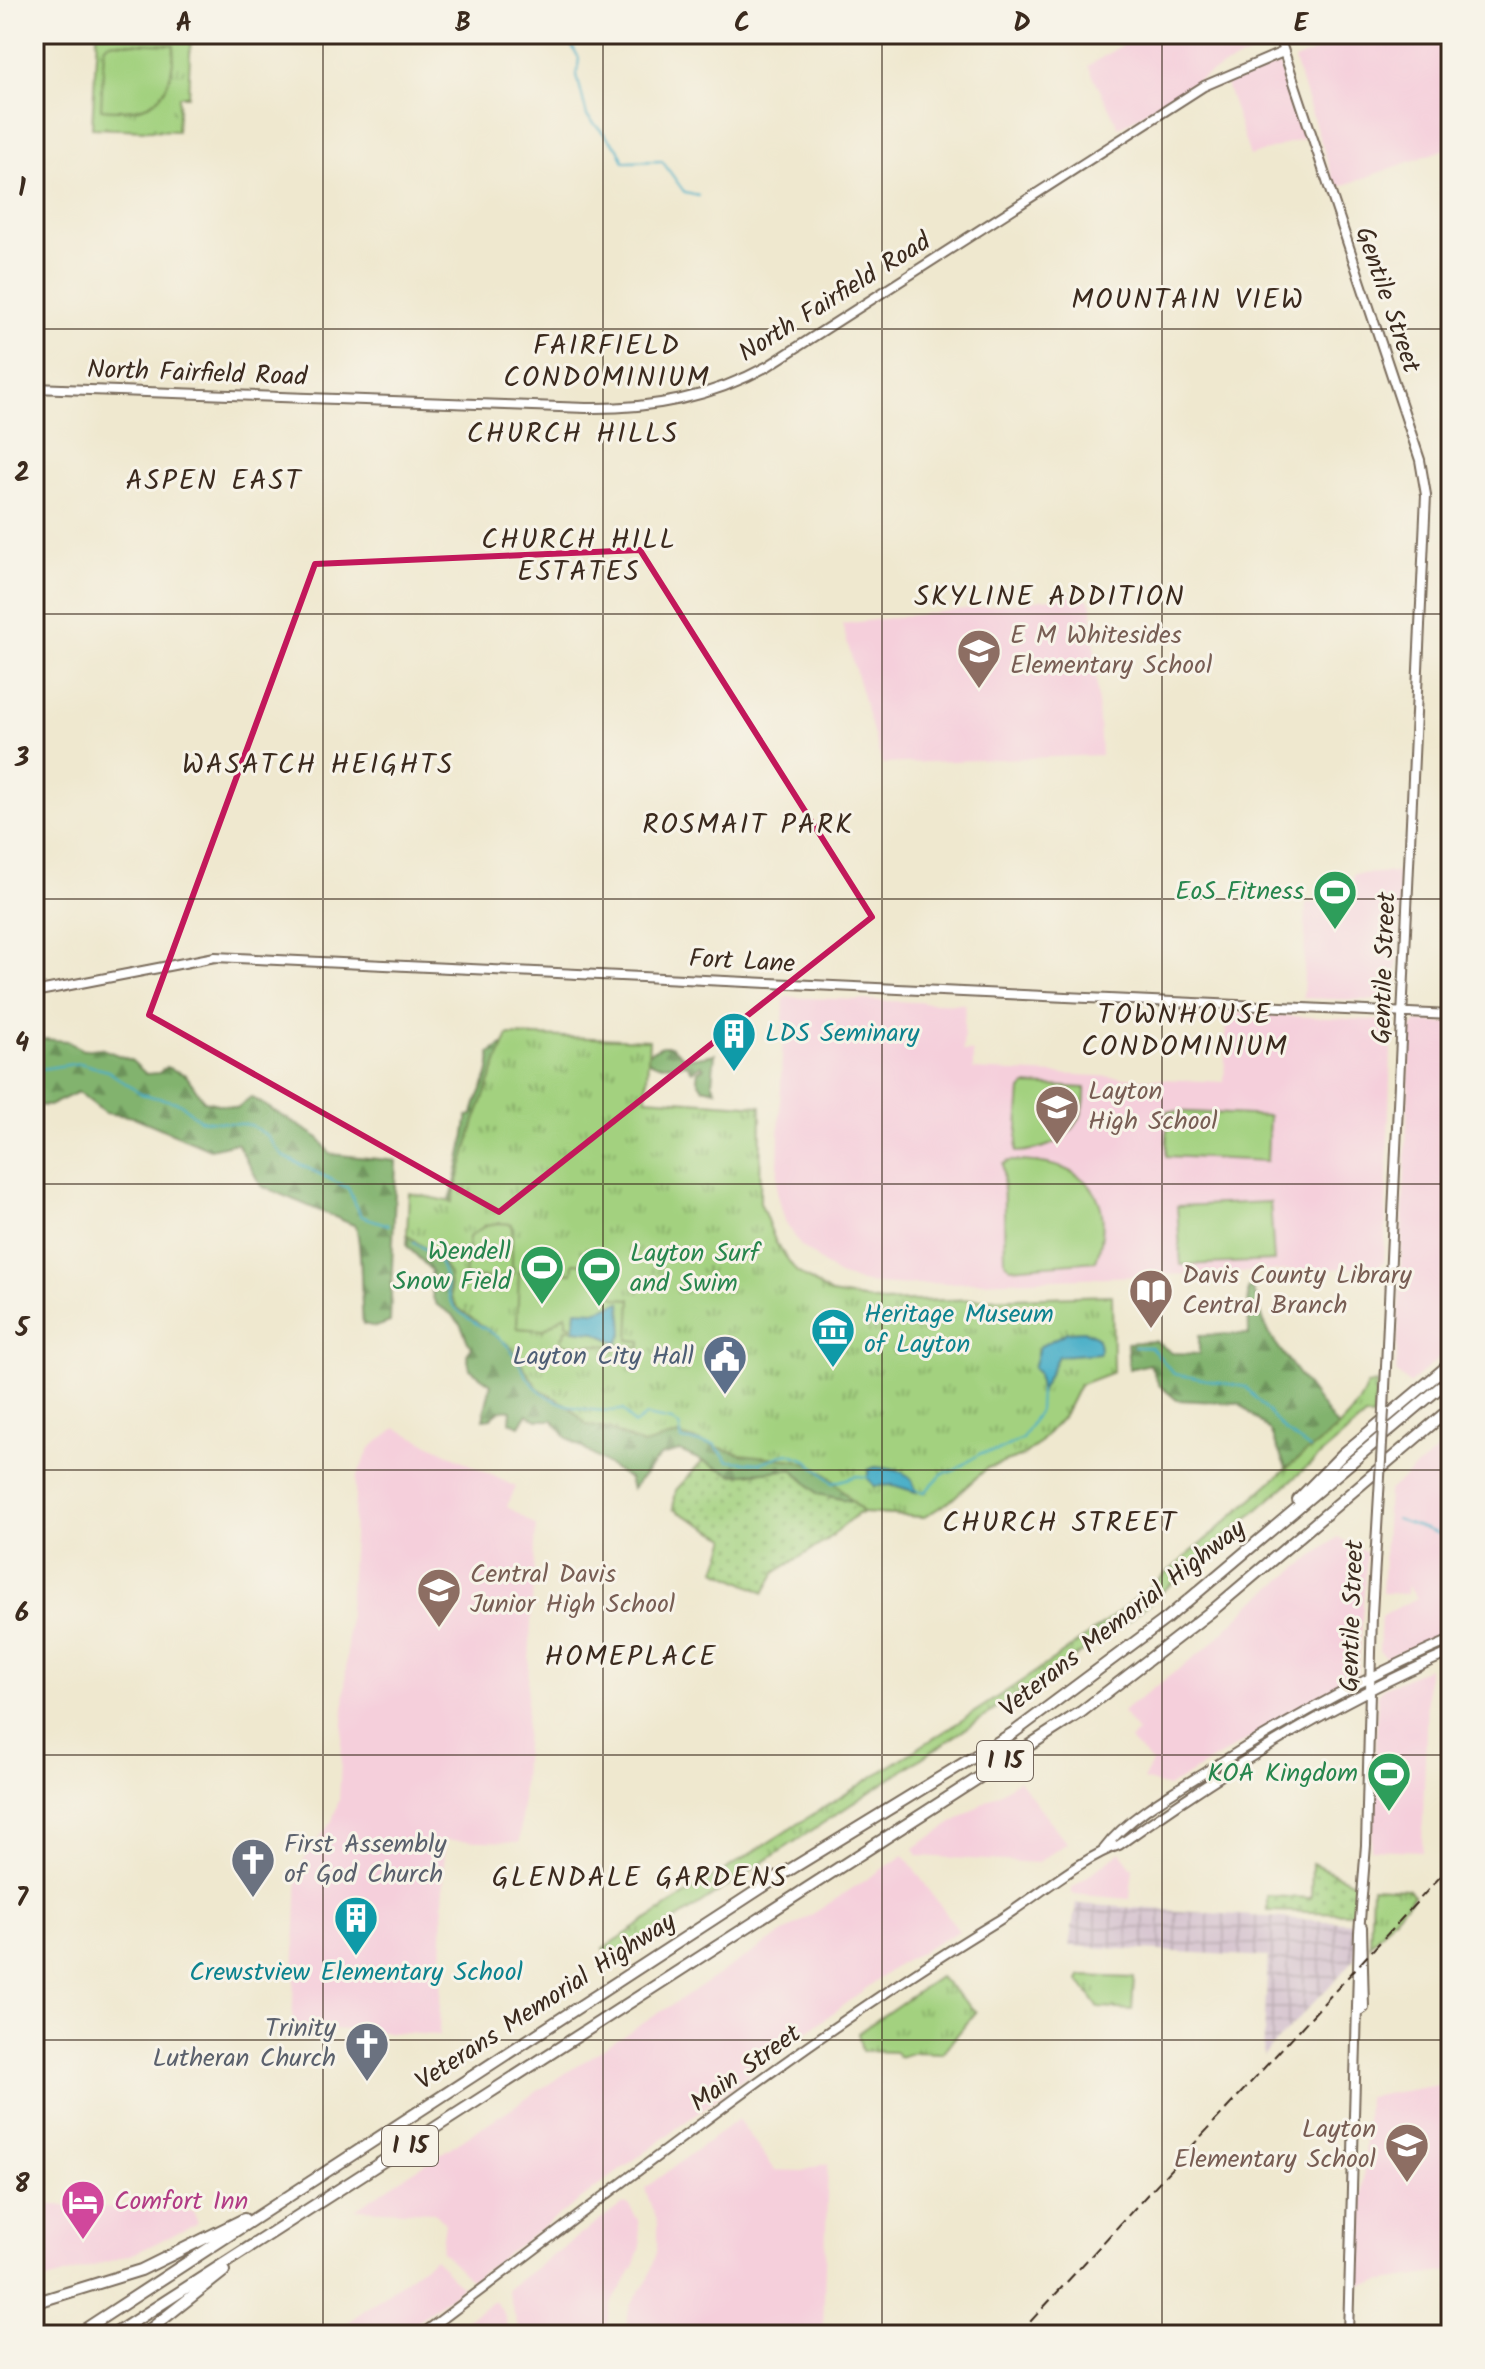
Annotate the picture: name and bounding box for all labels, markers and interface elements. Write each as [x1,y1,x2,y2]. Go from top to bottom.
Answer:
text: A [176,3,192,45]
text: B [455,3,471,45]
text: C [734,3,750,45]
text: D [1013,3,1031,45]
text: E [1294,3,1310,45]
text: 1 [18,168,26,210]
street label: North Fairfield Road [730,221,940,374]
street label: Gentile Street [1342,221,1432,380]
district label: MOUNTAIN VIEW [1071,278,1305,323]
district label: FAIRFIELD CONDOMINIUM [503,324,711,401]
street label: North Fairfield Road [86,349,309,399]
district label: CHURCH HILLS [467,412,679,457]
text: 2 [14,453,30,495]
district label: ASPEN EAST [126,459,302,504]
district label: CHURCH HILL ESTATES [481,518,677,595]
district label: SKYLINE ADDITION [914,575,1186,620]
place label: E M Whitesides Elementary School [1010,615,1212,687]
school or university icon: E M Whitesides Elementary School [955,627,1003,690]
text: 3 [14,738,29,780]
district label: WASATCH HEIGHTS [182,743,454,788]
district label: ROSMAIT PARK [642,803,854,848]
sports icon: EoS Fitness [1311,868,1359,931]
place label: EoS Fitness [1175,871,1304,913]
street label: Gentile Street [1361,890,1409,1045]
street label: Fort Lane [688,938,797,986]
district label: TOWNHOUSE CONDOMINIUM [1081,993,1289,1070]
building icon: LDS Seminary [710,1010,758,1073]
place label: LDS Seminary [765,1013,920,1055]
text: 4 [15,1023,29,1065]
place label: Layton High School [1088,1071,1218,1143]
school or university icon: Layton High School [1033,1083,1081,1146]
place label: Wendell Snow Field [393,1231,512,1303]
place label: Layton Surf and Swim [630,1233,762,1305]
sports icon: Wendell Snow Field [518,1243,566,1306]
sports icon: Layton Surf and Swim [575,1245,623,1308]
place label: Davis County Library Central Branch [1182,1255,1412,1327]
library icon: Davis County Library Central Branch [1127,1267,1175,1330]
place label: Heritage Museum of Layton [864,1294,1054,1366]
museum icon: Heritage Museum of Layton [809,1306,857,1369]
text: 5 [14,1308,30,1350]
public building icon: Layton City Hall [701,1333,749,1396]
place label: Layton City Hall [512,1336,694,1378]
district label: CHURCH STREET [942,1501,1178,1546]
street label: Veterans Memorial Highway [990,1508,1256,1729]
street label: Gentile Street [1329,1538,1377,1693]
place label: Central Davis Junior High School [470,1554,675,1626]
school or university icon: Central Davis Junior High School [415,1566,463,1629]
text: 6 [15,1593,29,1635]
district label: HOMEPLACE [544,1635,718,1680]
road number: I 15 [977,1741,1033,1781]
sports icon: KOA Kingdom [1365,1750,1413,1813]
place label: KOA Kingdom [1207,1753,1358,1795]
place label: First Assembly of God Church [284,1824,447,1896]
church icon: First Assembly of God Church [229,1836,277,1899]
district label: GLENDALE GARDENS [492,1856,788,1901]
text: 7 [16,1878,29,1920]
building icon: Crewstview Elementary School [332,1894,380,1957]
street label: Veterans Memorial Highway [407,1901,685,2102]
place label: Crewstview Elementary School [189,1952,523,1994]
place label: Trinity Lutheran Church [152,2008,337,2080]
street label: Main Street [681,2014,811,2124]
church icon: Trinity Lutheran Church [343,2020,391,2083]
place label: Layton Elementary School [1174,2109,1376,2181]
school or university icon: Layton Elementary School [1383,2121,1431,2184]
road number: I 15 [382,2126,438,2166]
text: 8 [14,2164,30,2206]
hotel icon: Comfort Inn [59,2178,107,2241]
place label: Comfort Inn [114,2181,248,2223]

